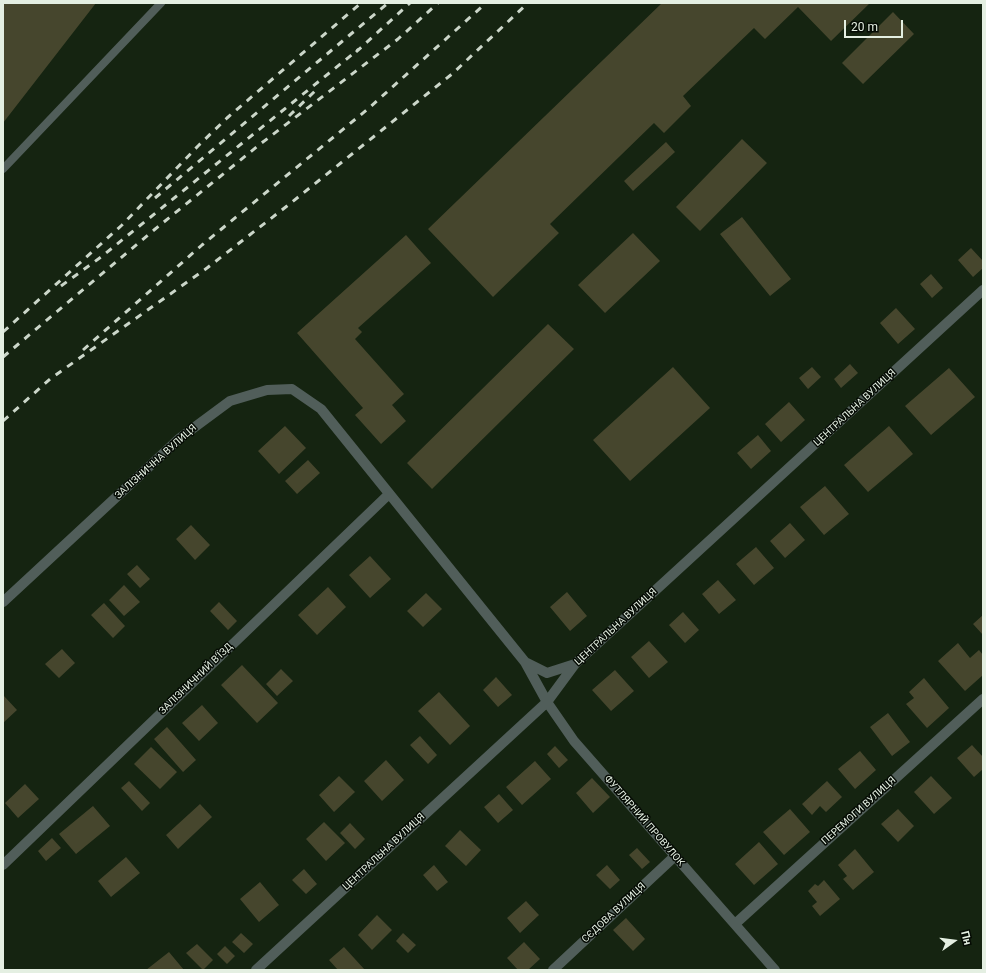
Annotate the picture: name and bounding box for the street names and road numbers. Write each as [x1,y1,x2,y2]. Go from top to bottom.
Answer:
street label: ЦЕНТРАЛЬНА ВУЛИЦЯ [811,367,899,449]
street label: ЗАЛІЗНИЧНА ВУЛИЦЯ [113,422,199,502]
street label: ЦЕНТРАЛЬНА ВУЛИЦЯ [572,586,660,668]
street label: ЗАЛІЗНИЧНИЙ В’ЇЗД [157,641,235,717]
street label: ФУТЛЯРНИЙ ПРОВУЛОК [601,773,687,869]
street label: ПЕРЕМОГИ ВУЛИЦЯ [819,775,899,847]
street label: ЦЕНТРАЛЬНА ВУЛИЦЯ [340,811,428,893]
street label: СЄДОВА ВУЛИЦЯ [580,880,648,946]

